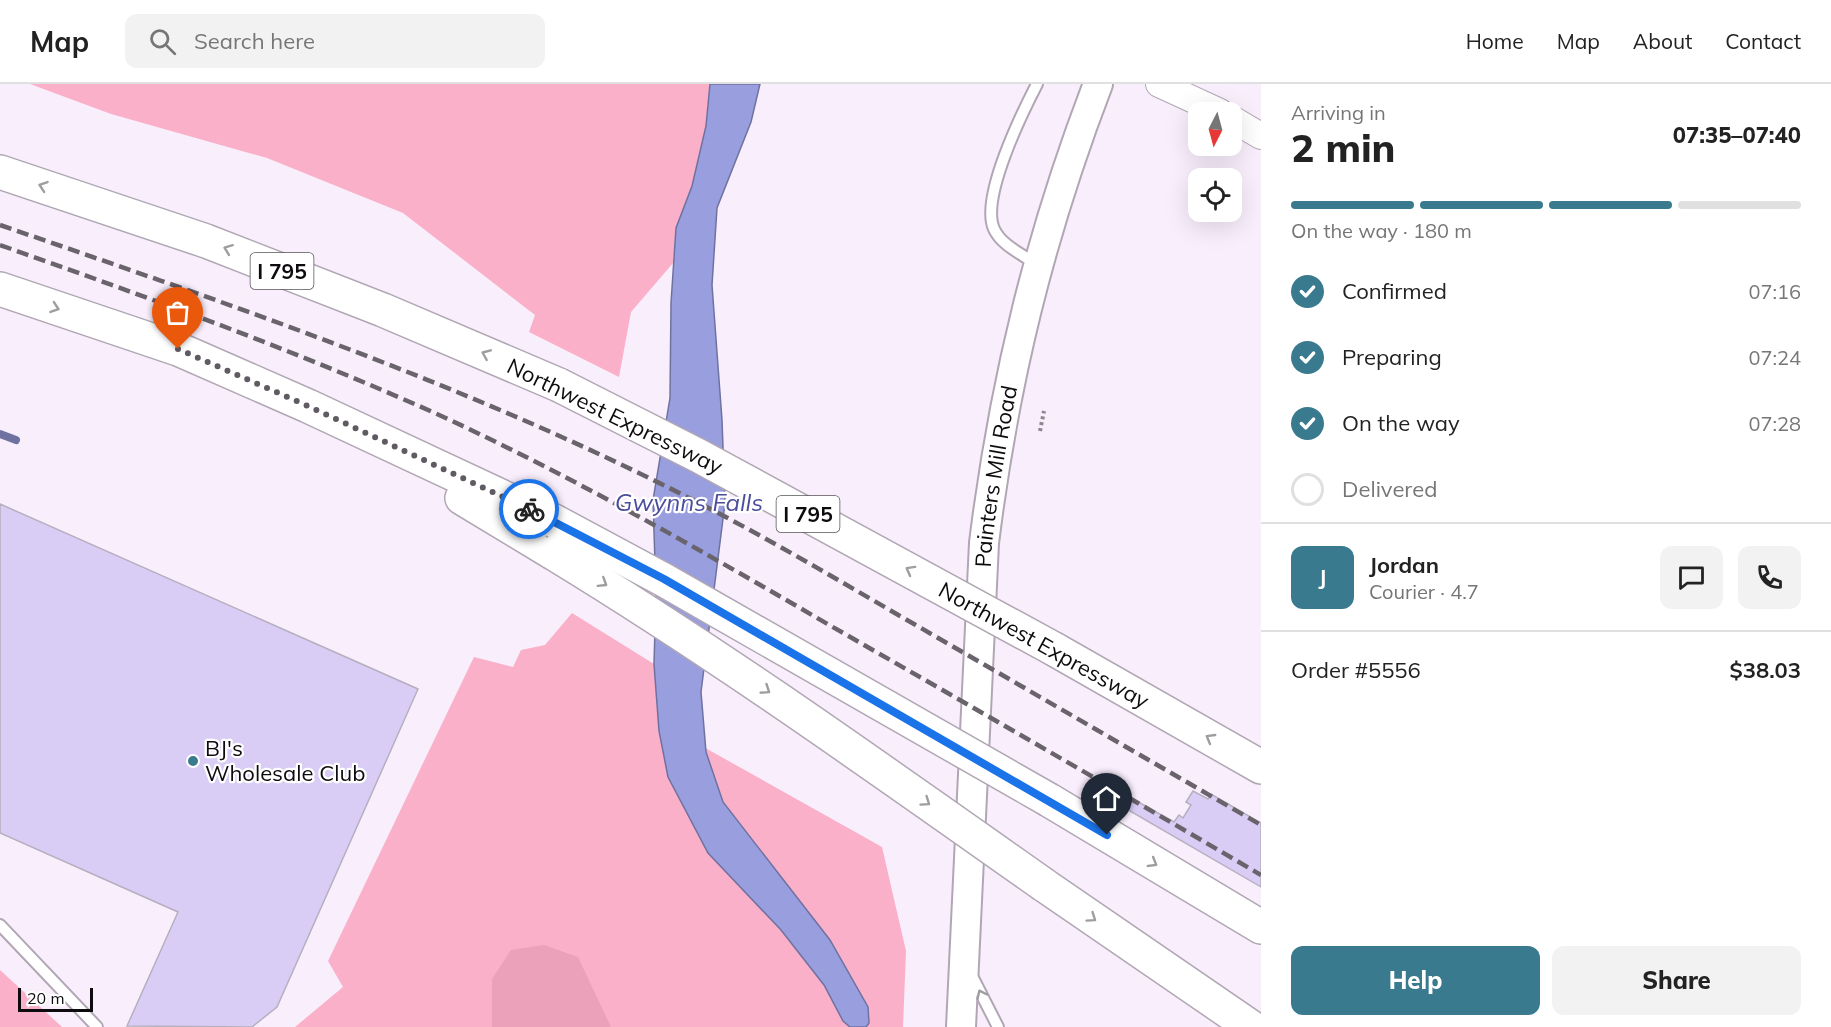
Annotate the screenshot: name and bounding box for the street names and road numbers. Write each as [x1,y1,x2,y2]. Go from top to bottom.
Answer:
road number: I 795 [250,253,314,289]
street label: Northwest Expressway [503,352,728,480]
street label: Painters Mill Road [969,383,1023,568]
road number: I 795 [776,496,840,532]
street label: Northwest Expressway [934,575,1154,715]

